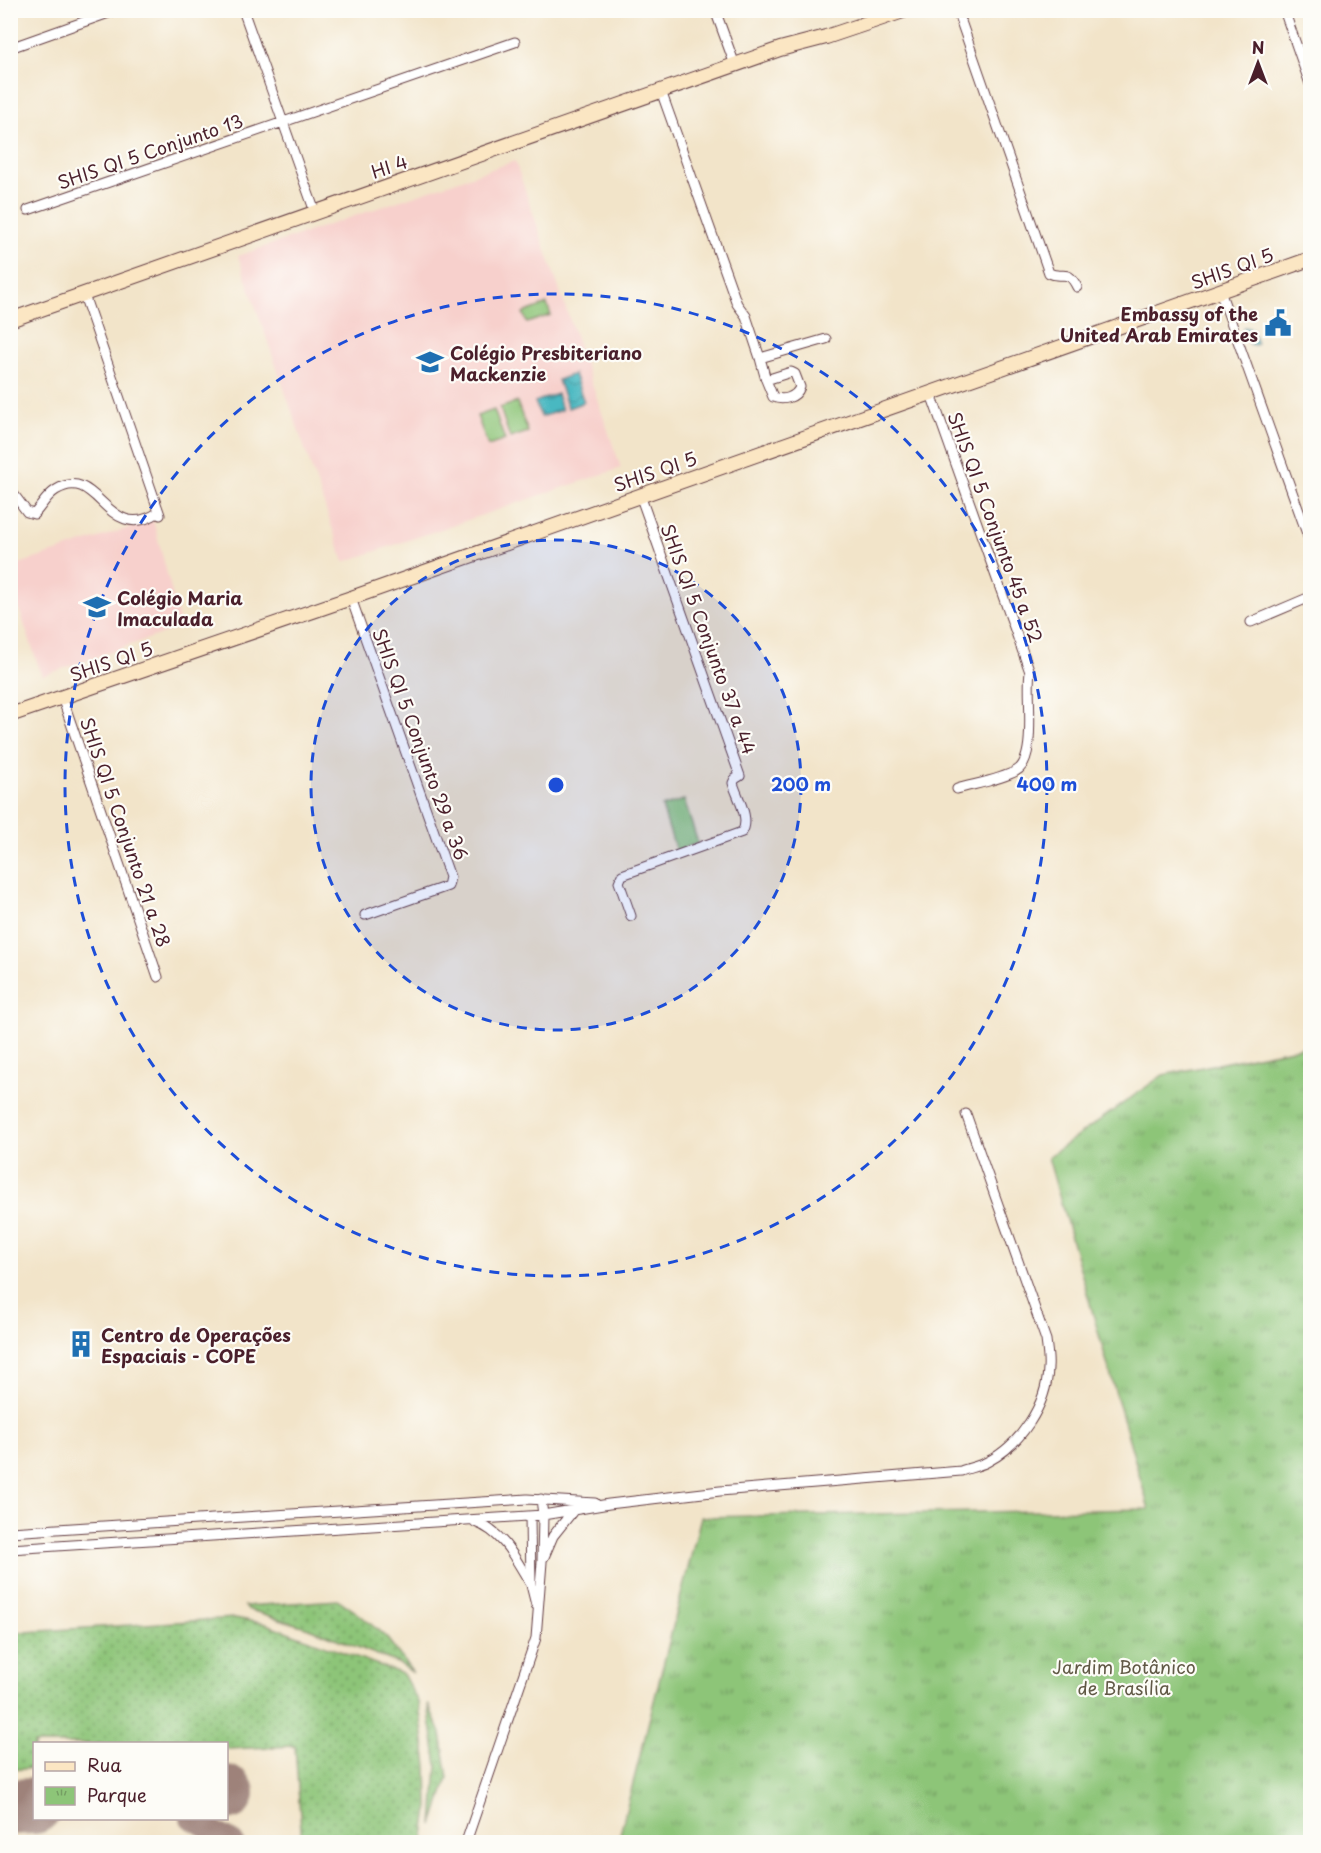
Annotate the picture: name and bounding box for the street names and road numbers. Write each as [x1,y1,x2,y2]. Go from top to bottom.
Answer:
street label: SHIS QI 5 Conjunto 13 [53,106,247,196]
street label: HI 4 [367,147,411,185]
street label: SHIS QI 5 [1187,241,1277,295]
street label: SHIS QI 5 Conjunto 45 a 52 [942,408,1050,646]
street label: SHIS QI 5 [610,444,700,498]
street label: SHIS QI 5 Conjunto 37 a 44 [655,520,763,758]
street label: SHIS QI 5 Conjunto 29 a 36 [366,624,476,864]
street label: SHIS QI 5 [66,634,156,688]
street label: SHIS QI 5 Conjunto 21 a 28 [74,714,178,950]

